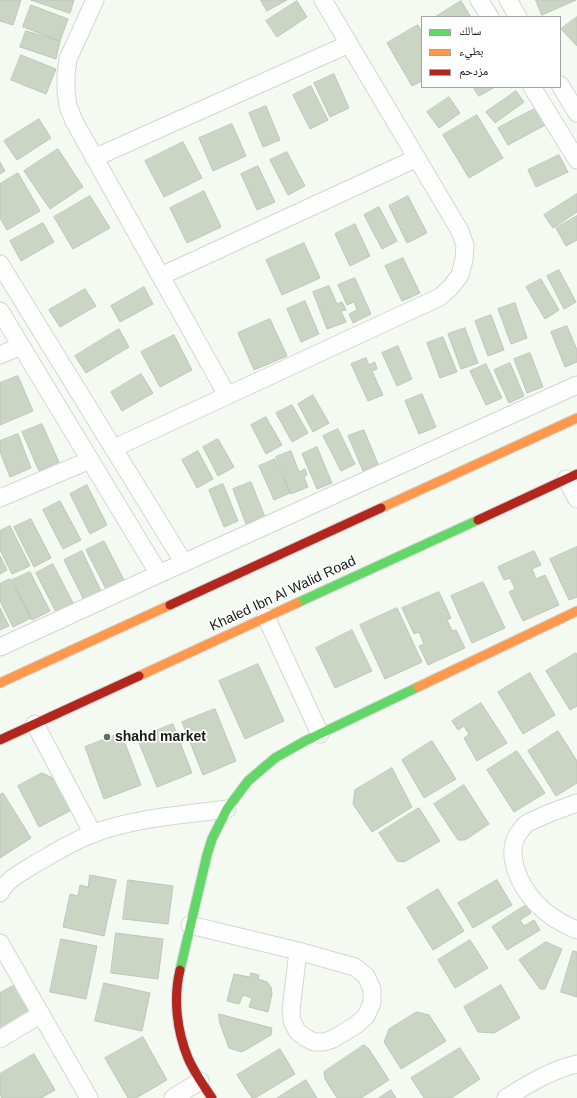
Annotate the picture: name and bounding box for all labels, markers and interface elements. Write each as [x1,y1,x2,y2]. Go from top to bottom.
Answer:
legend [421,16,561,88]
text: سالك [459,24,481,38]
text: بطيء [459,44,483,58]
text: مزدحم [459,64,488,78]
street label: Khaled Ibn Al Walid Road [207,553,359,635]
place label: shahd market [115,729,206,745]
marker: shahd market [102,732,112,742]

